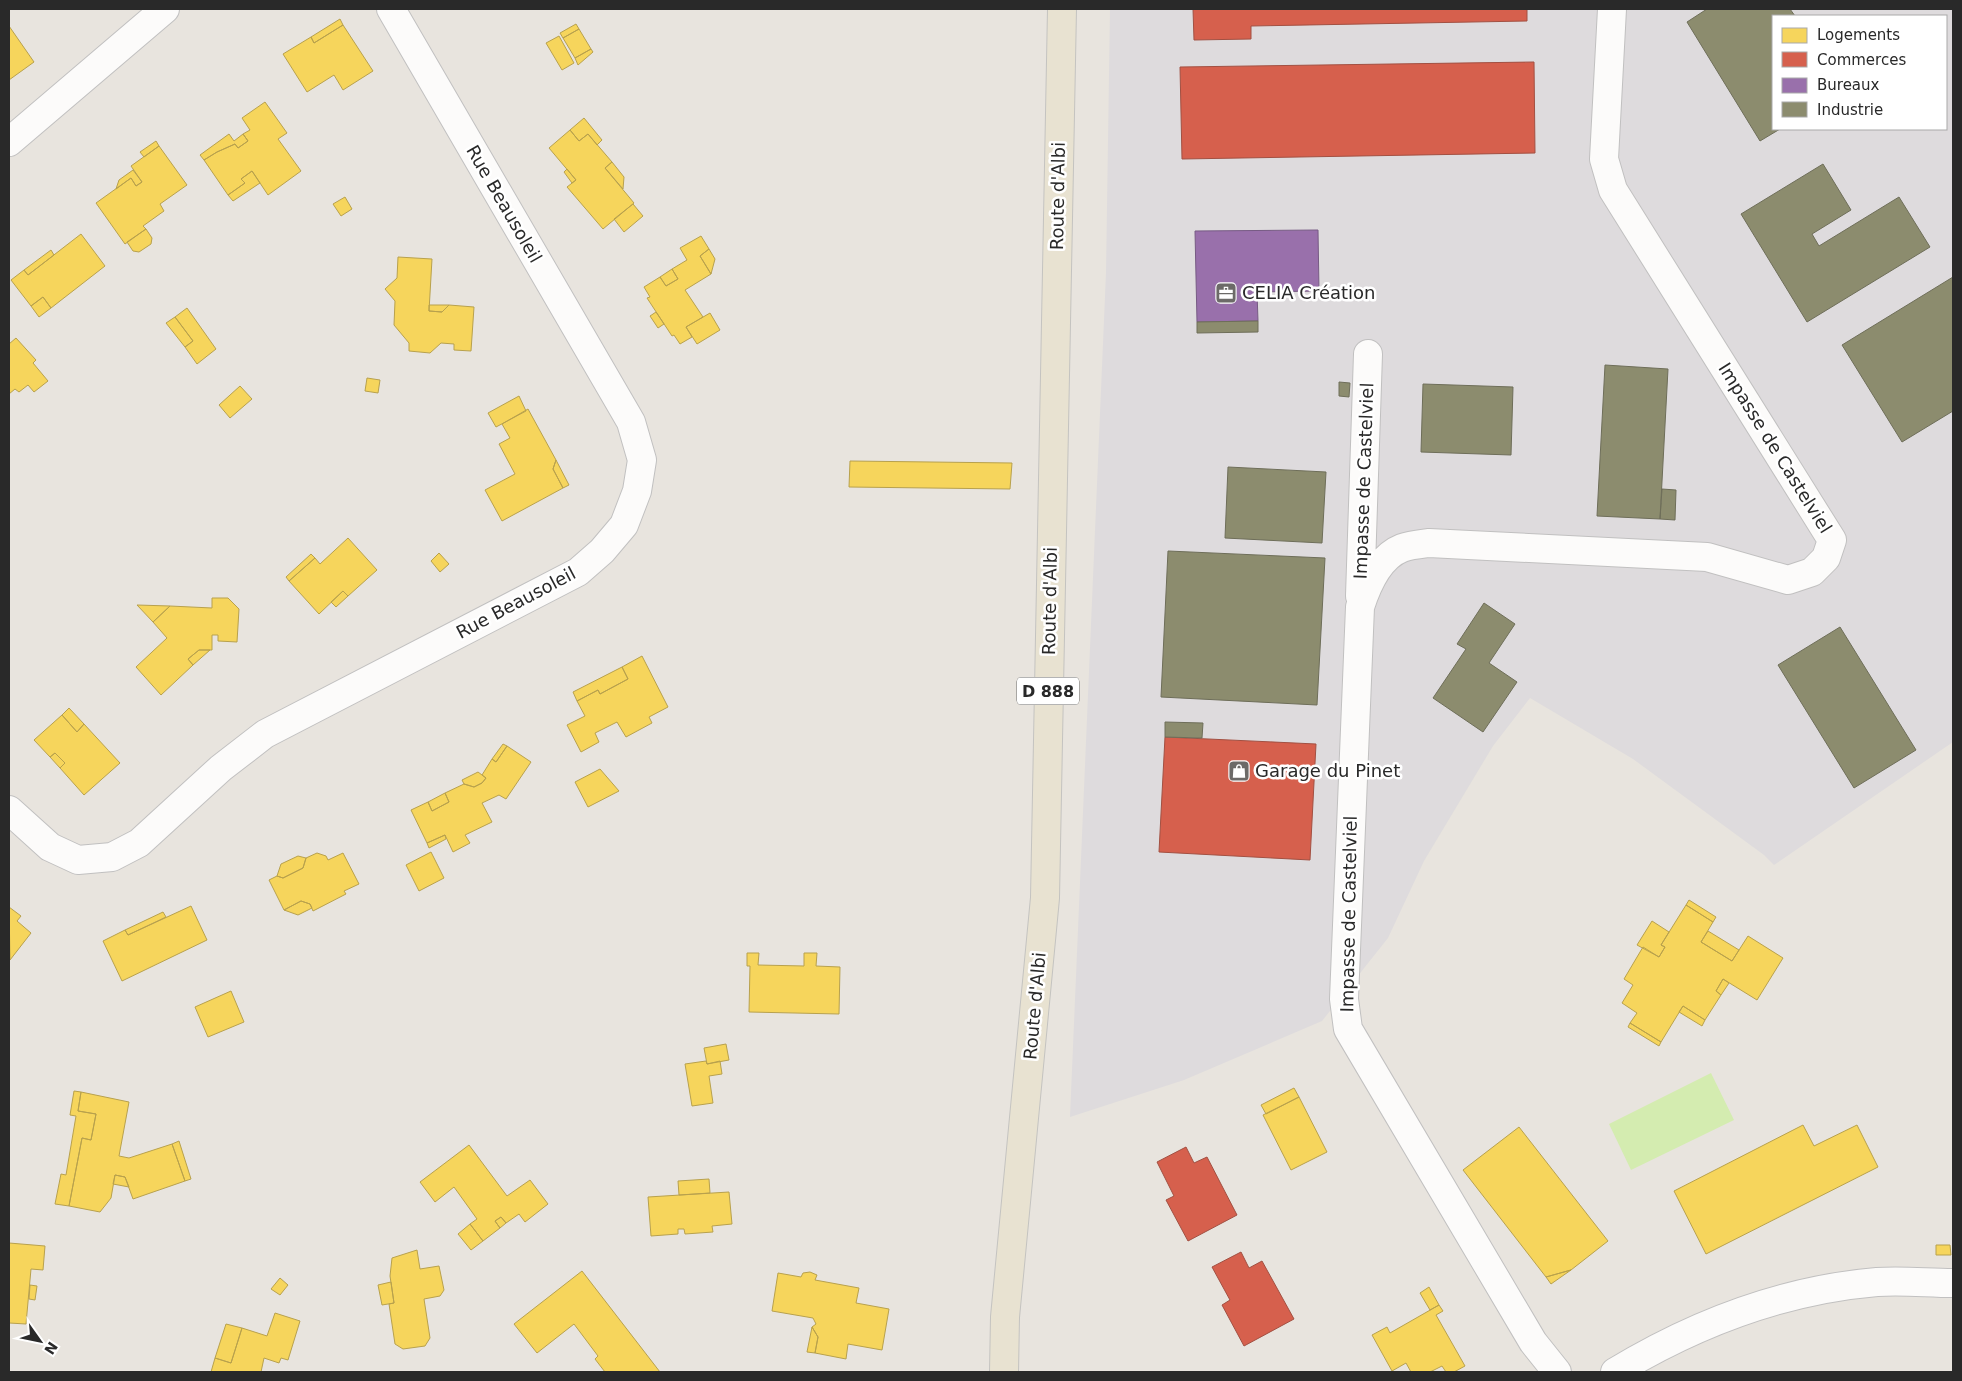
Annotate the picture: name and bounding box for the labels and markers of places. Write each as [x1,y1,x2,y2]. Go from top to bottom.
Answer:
office icon: CELIA Création [1214,281,1238,305]
place label: CELIA Création [1242,282,1375,303]
shop icon: Garage du Pinet [1227,759,1251,783]
place label: Garage du Pinet [1255,760,1400,781]

